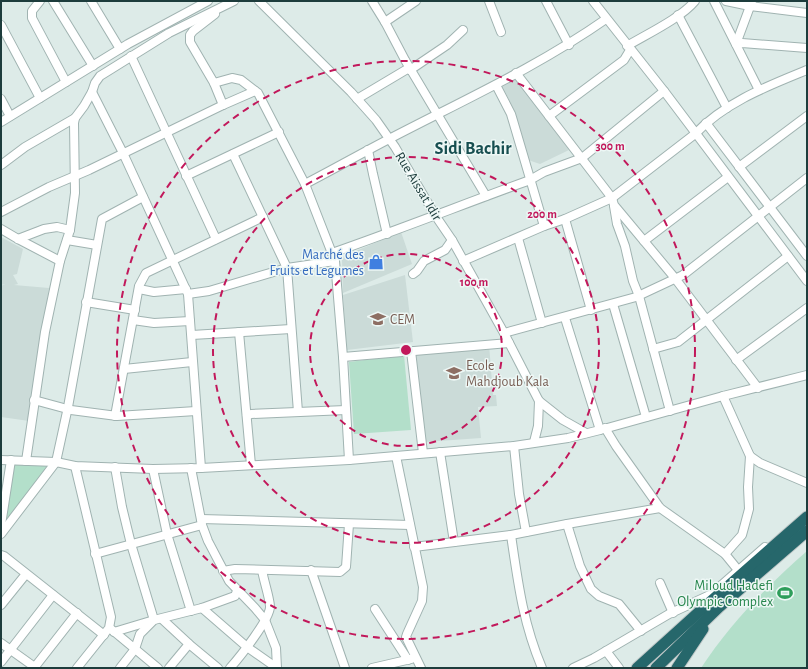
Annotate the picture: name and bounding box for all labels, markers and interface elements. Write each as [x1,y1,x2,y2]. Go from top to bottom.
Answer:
district label: Sidi Bachir [434,140,512,158]
text: 300 m [595,140,625,152]
street label: Rue Aissat Idir [392,150,444,224]
text: 200 m [527,208,557,220]
place label: Marché des Fruits et Legumes [270,248,364,278]
shop icon: Marché des Fruits et Legumes [367,253,385,271]
text: 100 m [460,276,488,288]
school or university icon: CEM [369,310,387,328]
place label: CEM [390,313,415,327]
centre of rings [399,343,413,357]
place label: Ecole Mahdjoub Kala [466,359,550,389]
school or university icon: Ecole Mahdjoub Kala [445,364,463,382]
place label: Miloud Hadefi Olympic Complex [677,579,773,609]
sports icon: Miloud Hadefi Olympic Complex [776,584,794,602]

